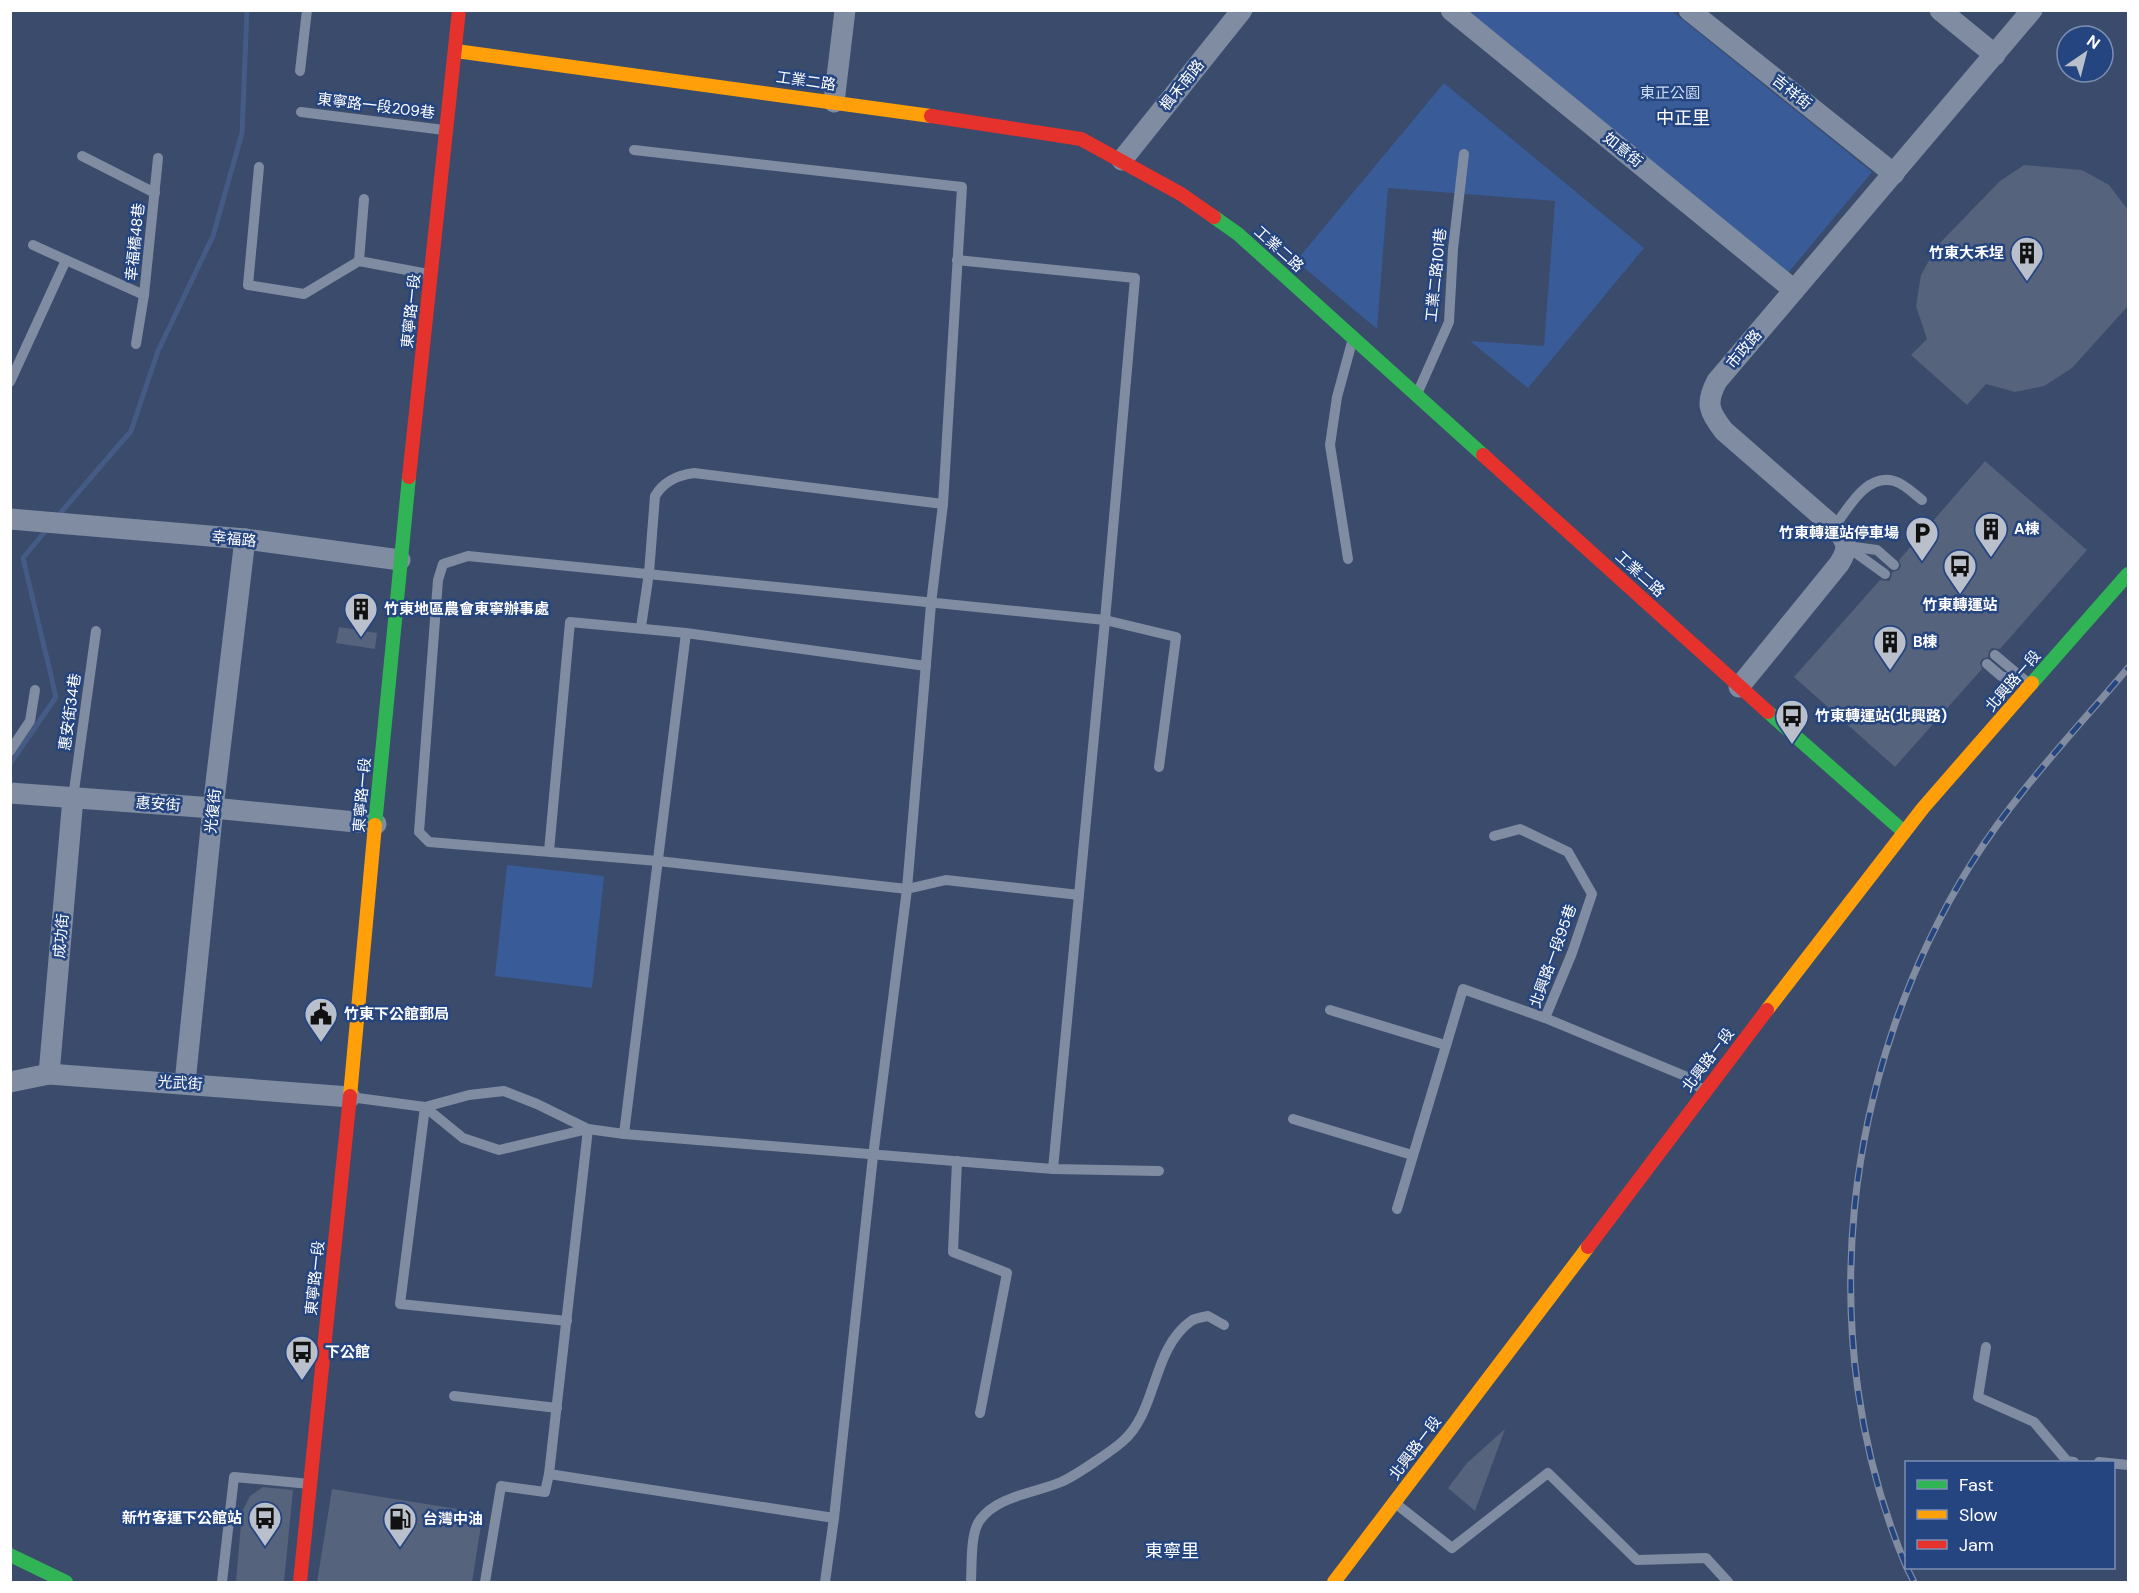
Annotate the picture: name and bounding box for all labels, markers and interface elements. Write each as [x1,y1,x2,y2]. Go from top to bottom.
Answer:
north arrow [2055,24,2115,84]
text: N [2083,30,2104,54]
street label: 楓禾南路 [1155,55,1209,115]
street label: 工業二路 [775,67,837,95]
street label: 吉祥街 [1768,70,1816,114]
park label: 東正公園 [1640,83,1700,103]
street label: 東寧路一段209巷 [316,89,436,123]
district label: 中正里 [1656,106,1710,130]
street label: 如意街 [1599,128,1647,172]
street label: 幸福橋48巷 [121,202,149,282]
street label: 工業二路 [1250,221,1308,277]
street label: 工業二路101巷 [1421,227,1451,323]
building icon: 竹東大禾埕 [2009,235,2045,282]
place label: 竹東大禾埕 [1929,243,2004,263]
street label: 東寧路一段 [397,273,425,349]
street label: 市政路 [1722,325,1766,373]
building icon: A棟 [1973,511,2009,558]
parking icon: 竹東轉運站停車場 [1904,515,1940,562]
place label: A棟 [2014,519,2040,539]
place label: 竹東轉運站停車場 [1779,523,1899,543]
street label: 幸福路 [211,527,257,551]
street label: 工業二路 [1611,546,1669,602]
bus stop icon: 竹東轉運站 [1942,548,1978,595]
building icon: 竹東地區農會東寧辦事處 [343,591,379,638]
place label: 竹東轉運站 [1922,595,1998,615]
place label: 竹東地區農會東寧辦事處 [384,599,549,619]
building icon: B棟 [1872,624,1908,671]
place label: B棟 [1913,632,1938,652]
street label: 北興路ㄧ段 [1981,646,2045,716]
street label: 惠安街34巷 [55,672,85,752]
bus stop icon: 竹東轉運站(北興路) [1774,698,1810,745]
place label: 竹東轉運站(北興路) [1815,706,1947,726]
street label: 東寧路一段 [349,757,375,833]
street label: 光復街 [201,788,225,834]
street label: 惠安街 [135,792,181,816]
street label: 北興路一段95巷 [1525,902,1581,1010]
street label: 成功街 [49,913,73,959]
public building icon: 竹東下公館郵局 [303,996,339,1043]
place label: 竹東下公館郵局 [344,1004,449,1024]
street label: 北興路ㄧ段 [1677,1024,1739,1096]
street label: 光武街 [157,1071,203,1095]
street label: 東寧路一段 [301,1240,329,1316]
bus stop icon: 下公館 [284,1334,320,1381]
place label: 下公館 [325,1342,370,1362]
street label: 北興路ㄧ段 [1384,1412,1446,1484]
legend [1905,1461,2115,1569]
text: Fast [1959,1473,1994,1497]
bus stop icon: 新竹客運下公館站 [247,1500,283,1547]
fuel station icon: 台灣中油 [382,1501,418,1548]
text: Slow [1959,1503,1998,1527]
place label: 新竹客運下公館站 [122,1508,242,1528]
place label: 台灣中油 [423,1509,483,1529]
text: Jam [1959,1533,1994,1557]
district label: 東寧里 [1145,1539,1199,1563]

